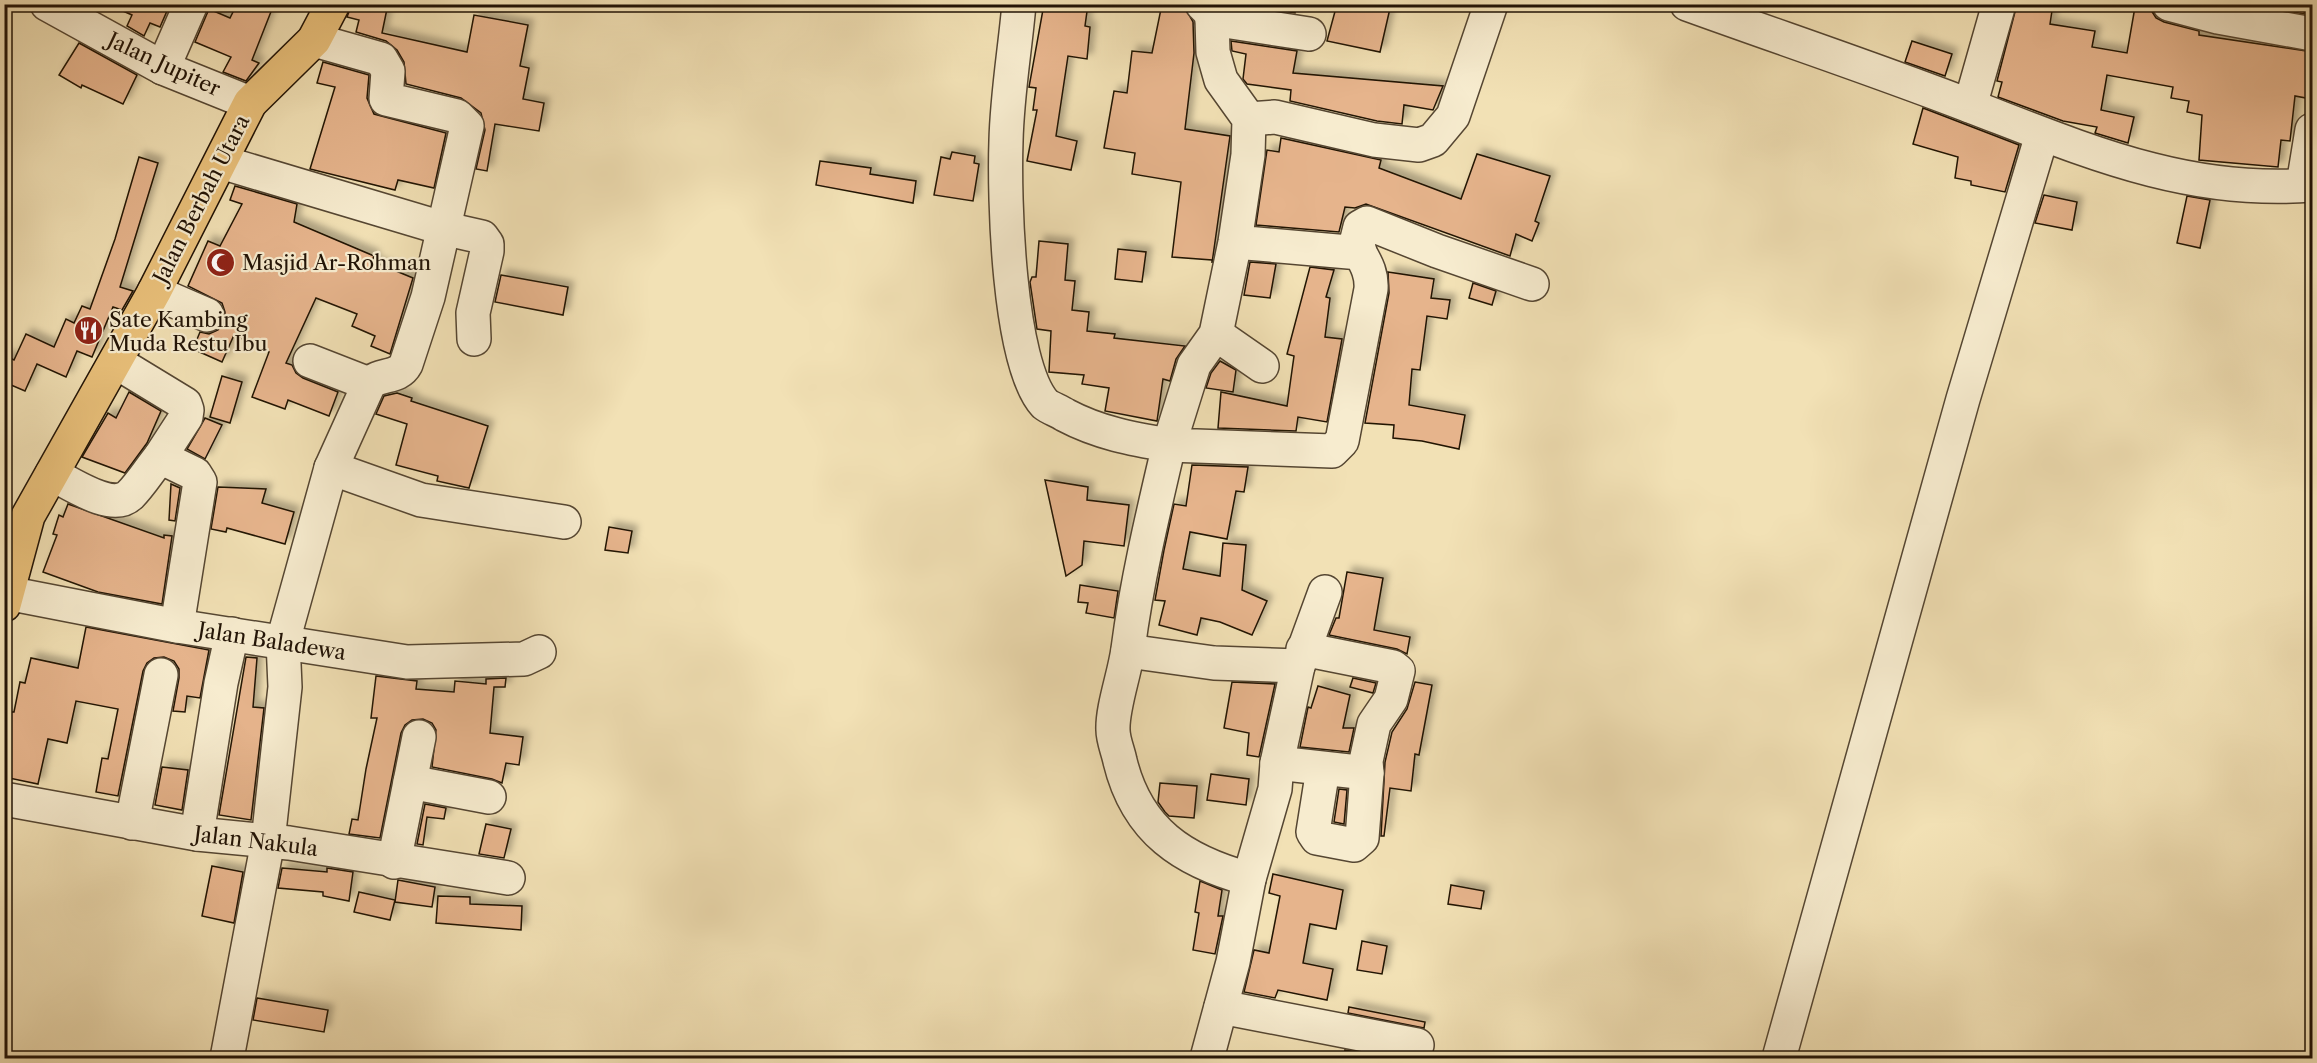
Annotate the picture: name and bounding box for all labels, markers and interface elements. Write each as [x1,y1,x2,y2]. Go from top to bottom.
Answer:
street label: Jalan Jupiter [101,26,225,101]
street label: Jalan Berbah Utara [146,110,255,290]
mosque icon: Masjid Ar-Rohman [205,246,237,278]
place label: Masjid Ar-Rohman [242,250,431,275]
place label: Sate Kambing Muda Restu Ibu [109,307,268,356]
restaurant icon: Sate Kambing Muda Restu Ibu [72,315,104,347]
street label: Jalan Baladewa [193,616,349,665]
street label: Jalan Nakula [190,821,320,861]

